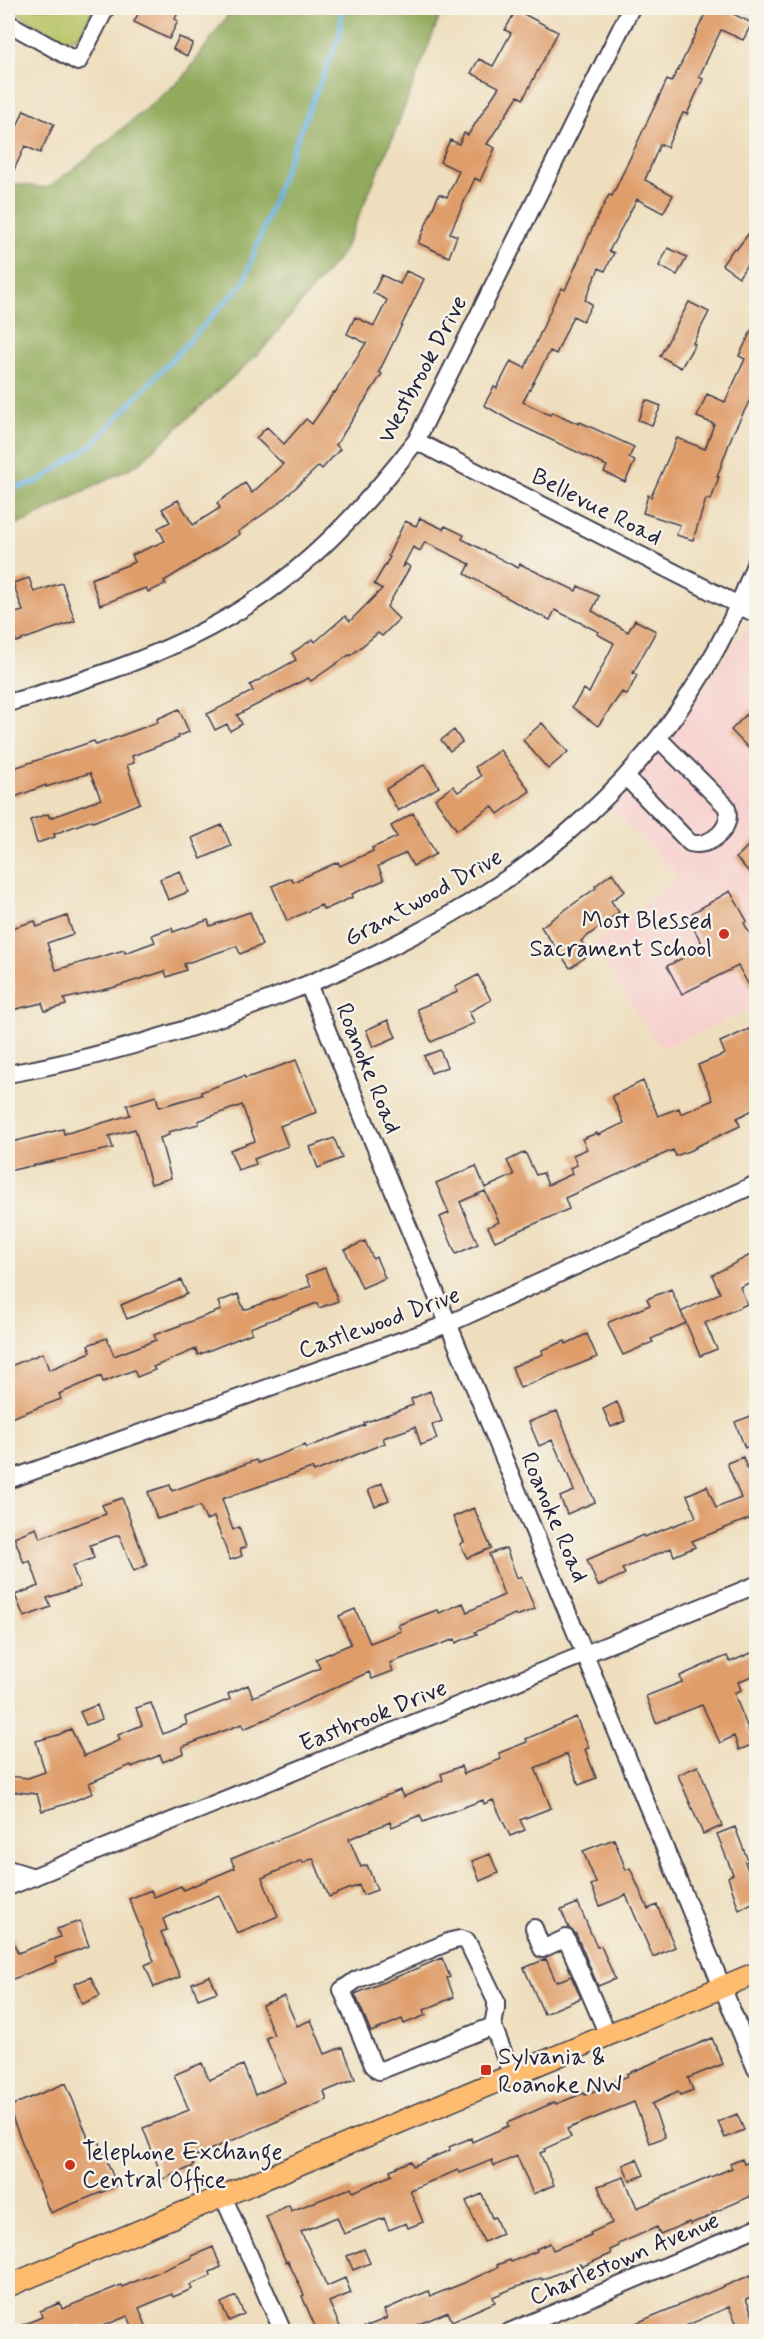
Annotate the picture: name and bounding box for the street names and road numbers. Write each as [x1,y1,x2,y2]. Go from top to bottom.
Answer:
street label: Westbrook Drive [371,290,475,449]
street label: Bellevue Road [526,461,667,553]
street label: Grantwood Drive [339,842,508,955]
street label: Roanoke Road [327,999,408,1138]
street label: Castlewood Drive [295,1280,464,1367]
street label: Roanoke Road [512,1448,595,1587]
street label: Eastbrook Drive [295,1673,452,1760]
street label: Charlestown Avenue [525,2205,724,2313]

